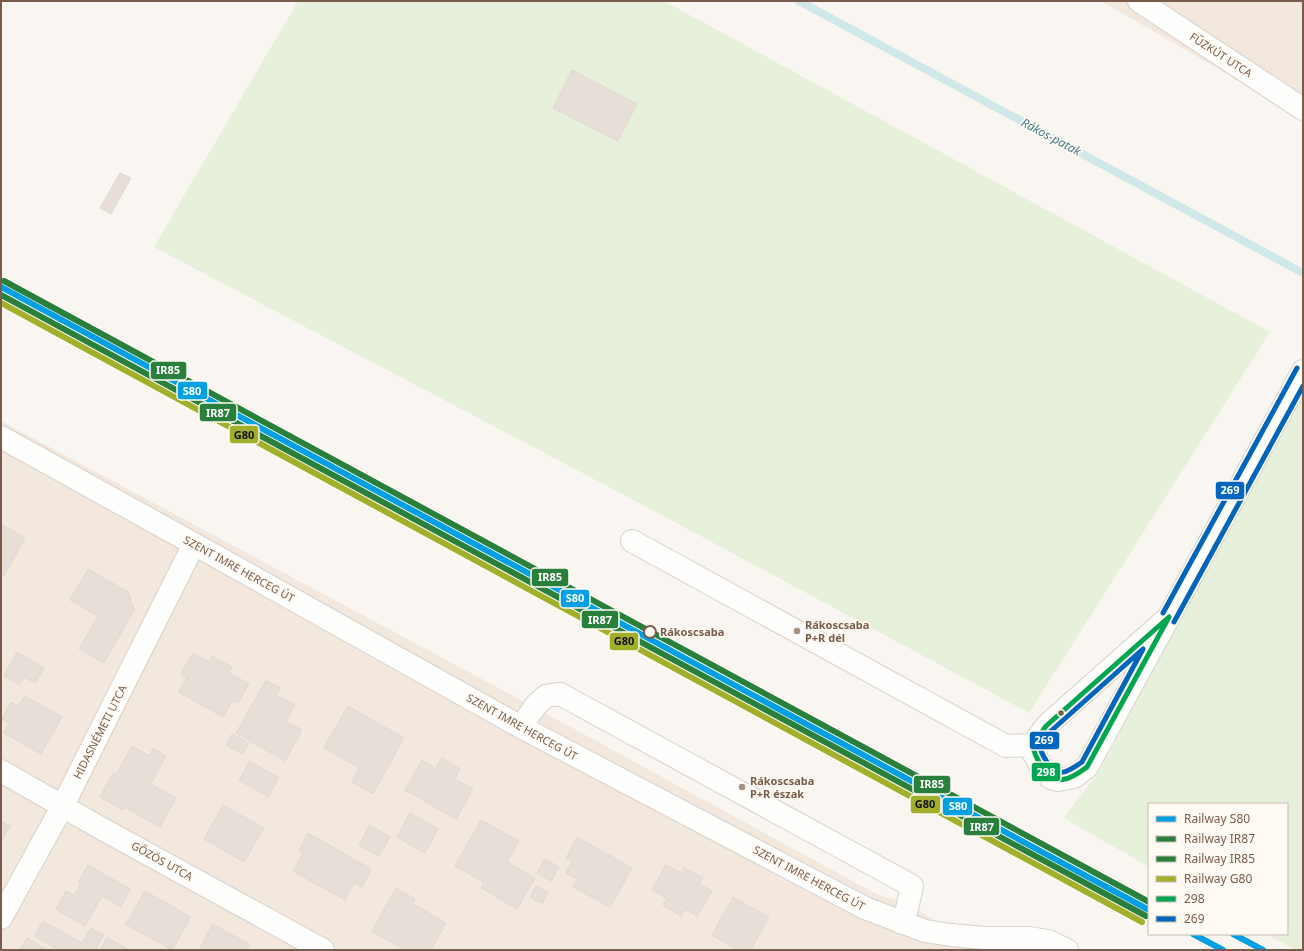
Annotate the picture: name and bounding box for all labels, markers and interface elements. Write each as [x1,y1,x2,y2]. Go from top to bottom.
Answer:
street label: FŰZKÚT UTCA [1187,29,1256,81]
water label: Rákos-patak [1018,114,1085,160]
line badge: IR85 [150,361,187,380]
text: IR85 [156,362,180,377]
line badge: S80 [177,381,208,400]
text: S80 [183,383,201,398]
line badge: IR87 [199,403,237,422]
text: IR87 [206,405,230,420]
line badge: G80 [229,425,259,444]
text: G80 [234,427,254,442]
line badge: 269 [1215,481,1245,500]
text: 269 [1221,482,1239,497]
street label: SZENT IMRE HERCEG ÚT [181,532,297,605]
line badge: IR85 [531,568,569,587]
text: IR85 [538,569,562,584]
line badge: S80 [560,589,590,608]
text: S80 [566,590,584,605]
line badge: IR87 [581,610,619,629]
text: IR87 [588,612,612,627]
place label: Rákoscsaba P+R dél [805,617,869,645]
place label: Rákoscsaba [660,624,724,639]
marker: Rákoscsaba [643,625,657,639]
marker: Rákoscsaba P+R dél [792,626,802,636]
line badge: G80 [609,632,639,651]
text: G80 [614,633,634,648]
street label: HIDASNÉMETI UTCA [69,681,130,781]
street label: SZENT IMRE HERCEG ÚT [464,690,580,763]
unlabelled marker [1056,708,1066,718]
line badge: 269 [1029,731,1060,750]
text: 269 [1035,732,1053,747]
line badge: 298 [1031,762,1061,782]
text: 298 [1037,764,1055,779]
place label: Rákoscsaba P+R észak [750,773,814,801]
line badge: IR85 [913,775,951,794]
text: IR85 [920,776,944,791]
marker: Rákoscsaba P+R észak [737,782,747,792]
line badge: G80 [910,795,941,814]
text: G80 [915,796,935,811]
line badge: S80 [942,797,973,816]
text: S80 [949,798,967,813]
legend [1148,803,1288,935]
text: Railway S80 [1184,810,1250,827]
line badge: IR87 [963,817,1000,836]
text: IR87 [970,819,994,834]
text: Railway IR87 [1184,830,1255,847]
street label: GŐZÖS UTCA [129,837,196,884]
street label: SZENT IMRE HERCEG ÚT [751,842,868,913]
text: Railway IR85 [1184,850,1255,867]
text: Railway G80 [1184,870,1252,887]
text: 298 [1184,890,1205,907]
text: 269 [1184,910,1205,927]

